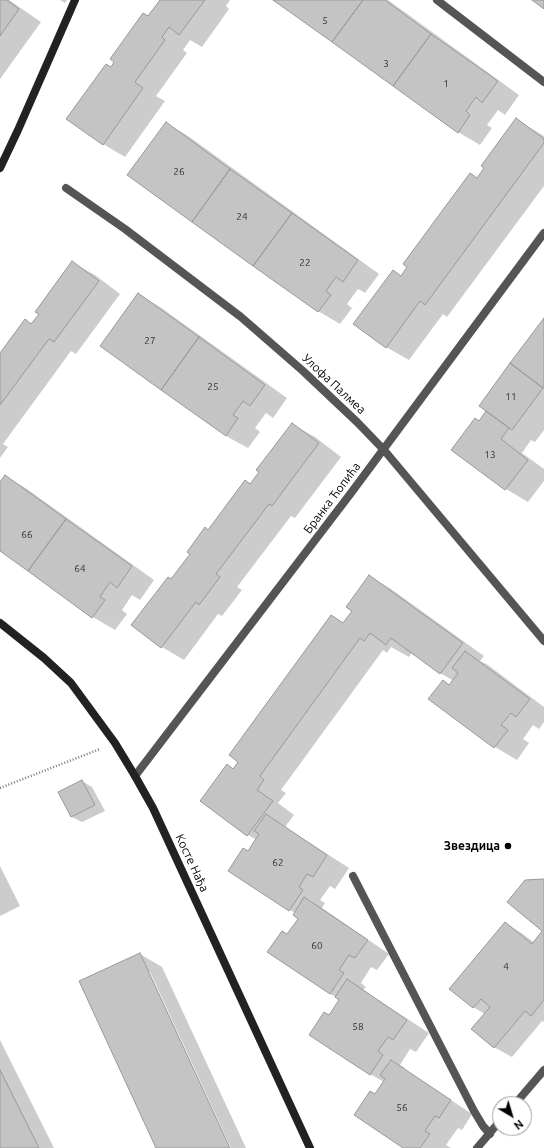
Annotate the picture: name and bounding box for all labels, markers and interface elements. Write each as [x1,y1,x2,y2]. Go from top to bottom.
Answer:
house number: 5 [322,15,328,27]
house number: 3 [383,58,389,70]
house number: 1 [443,78,449,90]
house number: 26 [173,166,185,178]
house number: 24 [236,211,248,223]
house number: 22 [299,257,311,269]
house number: 27 [144,335,156,347]
street label: Улофа Палмеа [299,351,369,417]
house number: 25 [207,381,219,393]
house number: 11 [505,391,517,403]
house number: 13 [484,449,496,461]
street label: Бранка Ћопића [301,460,363,536]
house number: 66 [21,529,33,541]
house number: 64 [74,563,86,575]
street label: Косте Нађа [172,832,212,894]
place label: Звездица [444,839,500,853]
marker: Звездица [503,841,513,851]
house number: 62 [272,857,284,869]
house number: 60 [311,940,323,952]
house number: 4 [503,961,509,973]
house number: 58 [352,1021,364,1033]
north arrow [492,1096,532,1136]
house number: 56 [396,1102,408,1114]
text: N [512,1117,526,1132]

